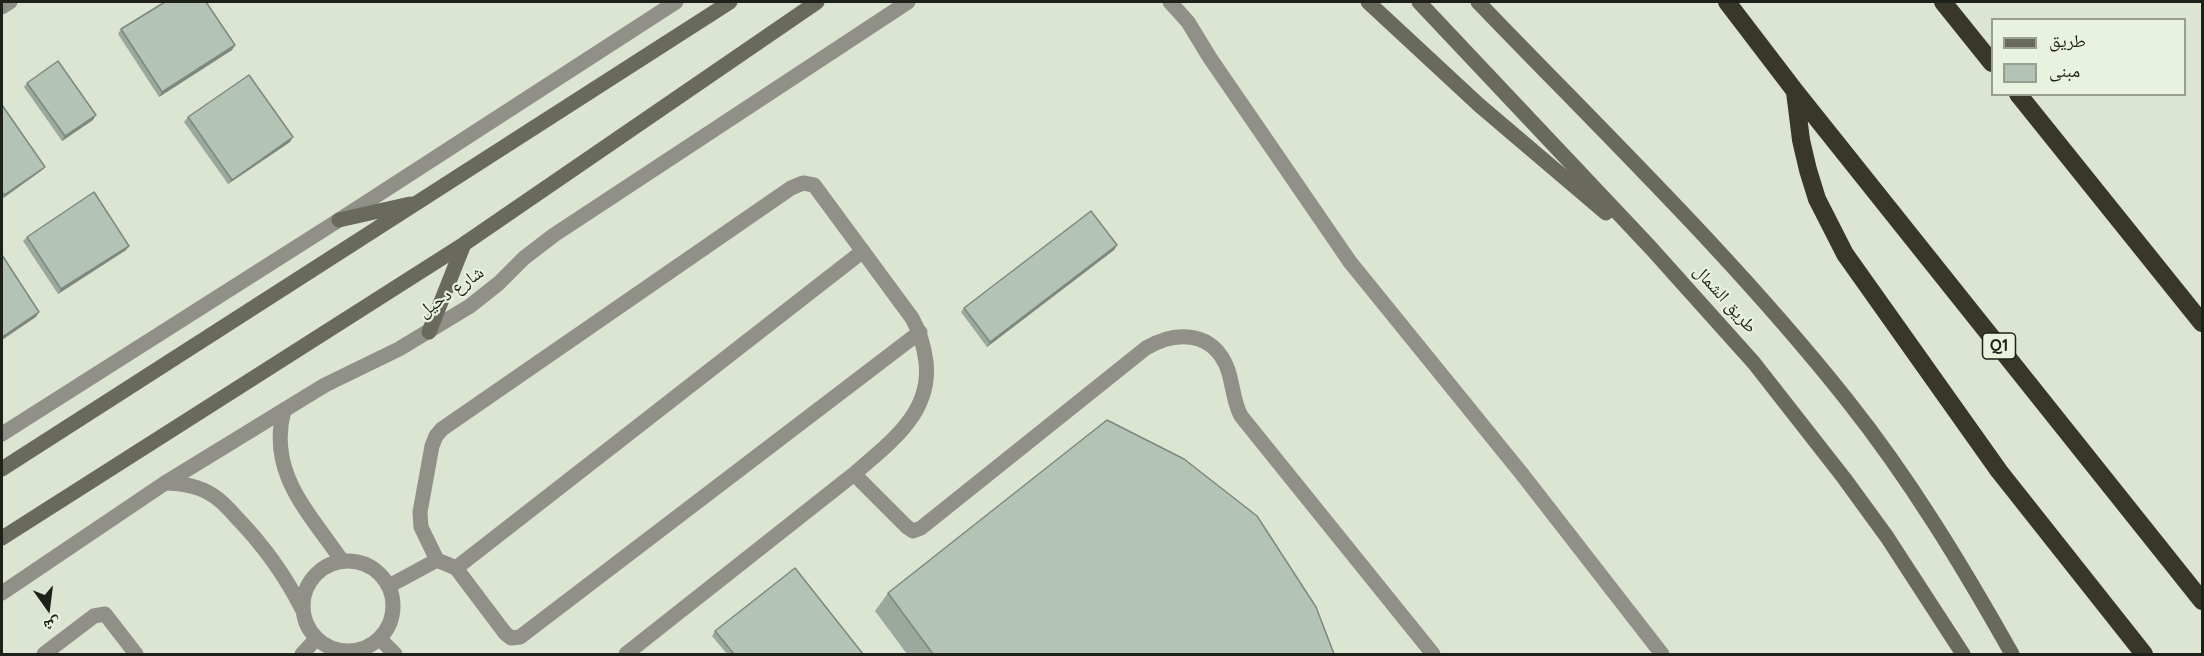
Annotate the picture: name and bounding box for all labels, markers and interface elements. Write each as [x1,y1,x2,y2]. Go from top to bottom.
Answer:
legend [1991,18,2186,96]
text: طريق [2049,29,2086,52]
text: مبنى [2049,59,2080,82]
street label: طريق الشمال [1689,260,1761,338]
street label: شارع دحيل [414,262,488,322]
road number: Q1 [1982,333,2016,359]
north arrow [18,578,78,638]
text: ش [42,614,63,637]

